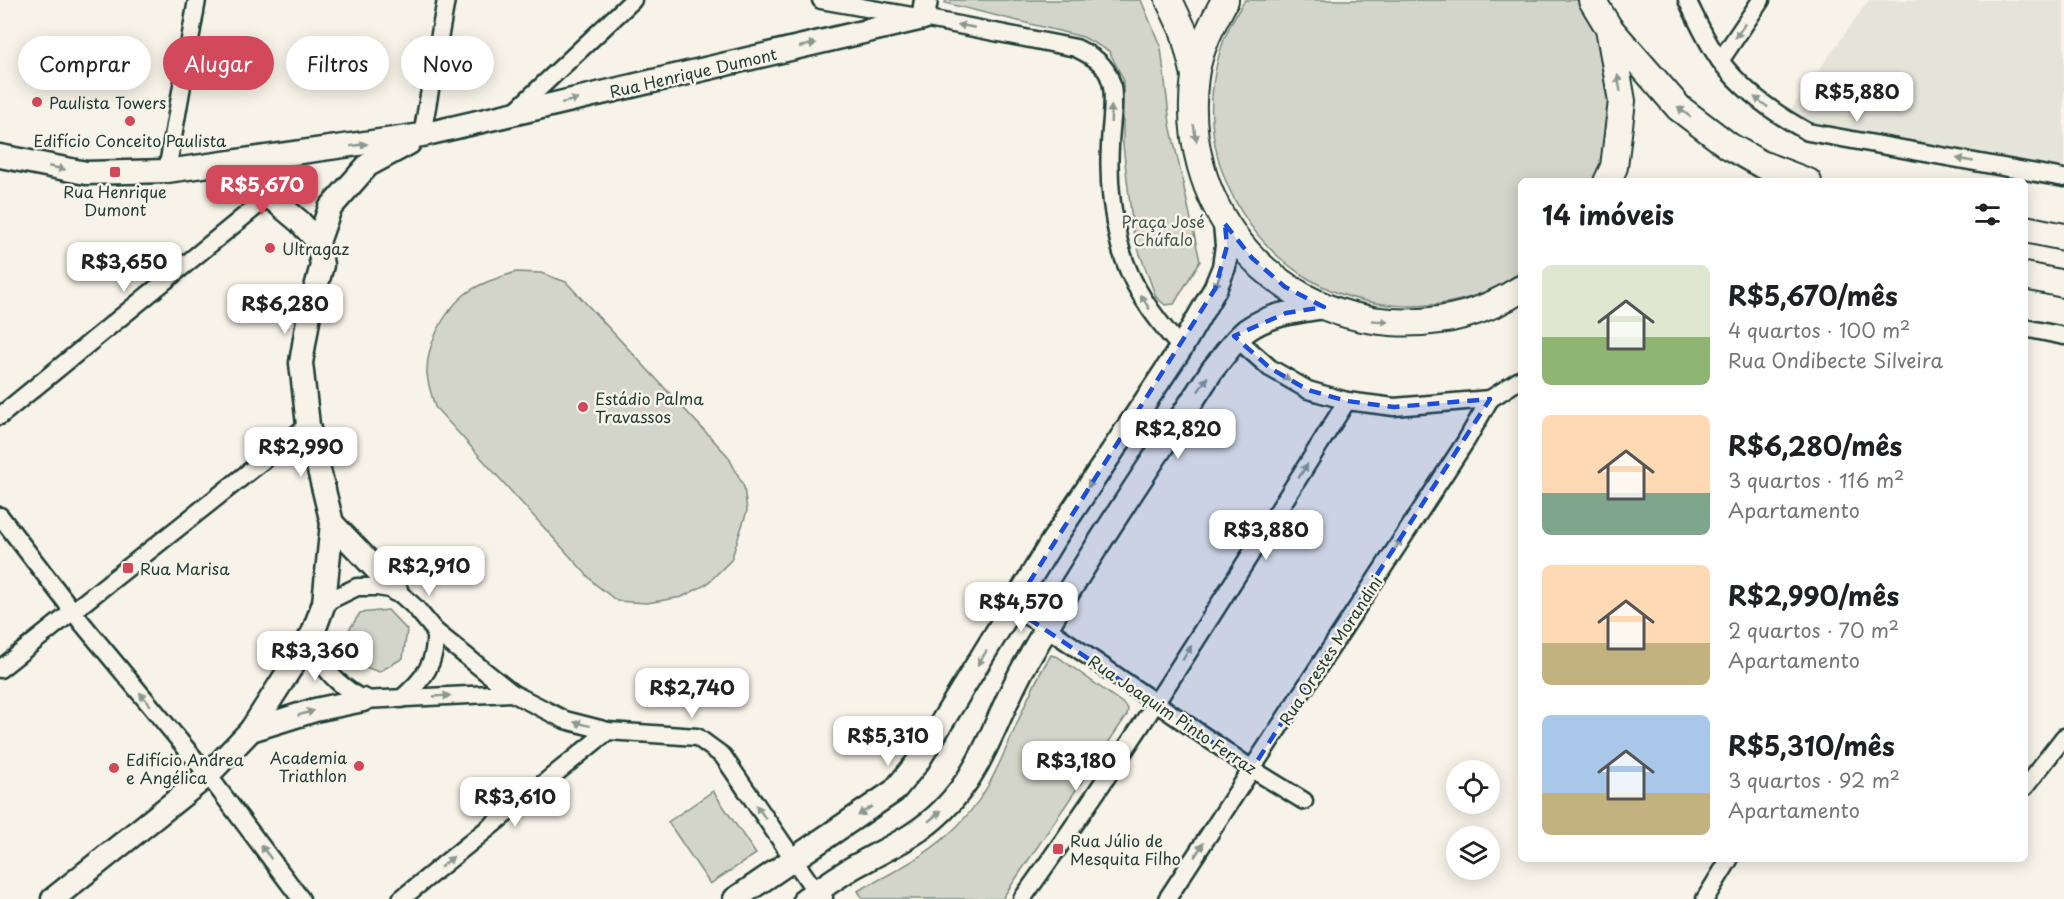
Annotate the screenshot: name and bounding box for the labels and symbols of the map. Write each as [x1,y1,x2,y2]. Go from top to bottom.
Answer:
one-way arrow [956,21,975,30]
one-way arrow [1735,22,1746,39]
one-way arrow [799,40,818,49]
street label: Rua Henrique Dumont [607,41,779,103]
pin: R$5,880 [1802,72,1912,123]
one-way arrow [1614,74,1623,93]
place label: Paulista Towers [49,90,166,114]
marker: Paulista Towers [30,95,44,109]
one-way arrow [561,96,580,106]
one-way arrow [1753,96,1768,108]
one-way arrow [1107,104,1116,123]
one-way arrow [1677,107,1692,119]
marker: Edifício Conceito Paulista [123,114,137,128]
one-way arrow [1190,124,1199,143]
place label: Edifício Conceito Paulista [34,128,227,152]
one-way arrow [350,140,369,149]
one-way arrow [1955,155,1974,164]
one-way arrow [48,163,67,173]
marker: Rua Henrique Dumont [108,165,122,179]
pin: R$5,670 [207,165,317,216]
place label: Rua Henrique Dumont [63,179,167,221]
park label: Praça José Chúfalo [1121,209,1205,251]
place label: Ultragaz [282,236,349,260]
marker: Ultragaz [263,241,277,255]
pin: R$3,650 [69,242,179,293]
one-way arrow [1213,272,1223,290]
pin: R$6,280 [230,284,340,335]
one-way arrow [1139,294,1150,311]
one-way arrow [1371,317,1390,326]
one-way arrow [1274,370,1291,380]
one-way arrow [1198,376,1209,393]
place label: Estádio Palma Travassos [595,386,704,428]
marker: Estádio Palma Travassos [576,400,590,414]
pin: R$2,820 [1123,409,1233,460]
pin: R$2,990 [246,427,356,478]
one-way arrow [1297,463,1308,479]
one-way arrow [1087,473,1098,489]
pin: R$3,880 [1211,510,1321,561]
one-way arrow [1392,538,1403,555]
pin: R$2,910 [374,546,484,597]
place label: Rua Marisa [140,556,230,580]
marker: Rua Marisa [121,561,135,575]
street label: Rua Orestes Morandini [1273,570,1387,730]
pin: R$4,570 [966,582,1076,633]
pin: R$3,360 [260,631,370,682]
one-way arrow [1182,645,1193,661]
street label: Rua Joaquim Pinto Ferraz [1084,649,1262,780]
one-way arrow [976,650,987,666]
pin: R$2,740 [637,668,747,719]
one-way arrow [139,691,152,707]
one-way arrow [433,692,452,701]
one-way arrow [297,707,315,717]
pin: R$5,310 [833,716,943,767]
one-way arrow [573,719,591,728]
pin: R$3,180 [1021,741,1131,792]
place label: Academia Triathlon [270,745,347,787]
place label: Edifício Andrea e Angélica [126,747,244,789]
marker: Academia Triathlon [352,759,366,773]
marker: Edifício Andrea e Angélica [107,761,121,775]
pin: R$3,610 [460,777,570,828]
one-way arrow [755,804,767,820]
one-way arrow [858,805,874,817]
one-way arrow [927,810,943,823]
place label: Rua Júlio de Mesquita Filho [1070,828,1181,870]
marker: Rua Júlio de Mesquita Filho [1051,842,1065,856]
one-way arrow [1193,842,1204,858]
one-way arrow [260,845,272,861]
one-way arrow [439,856,454,869]

